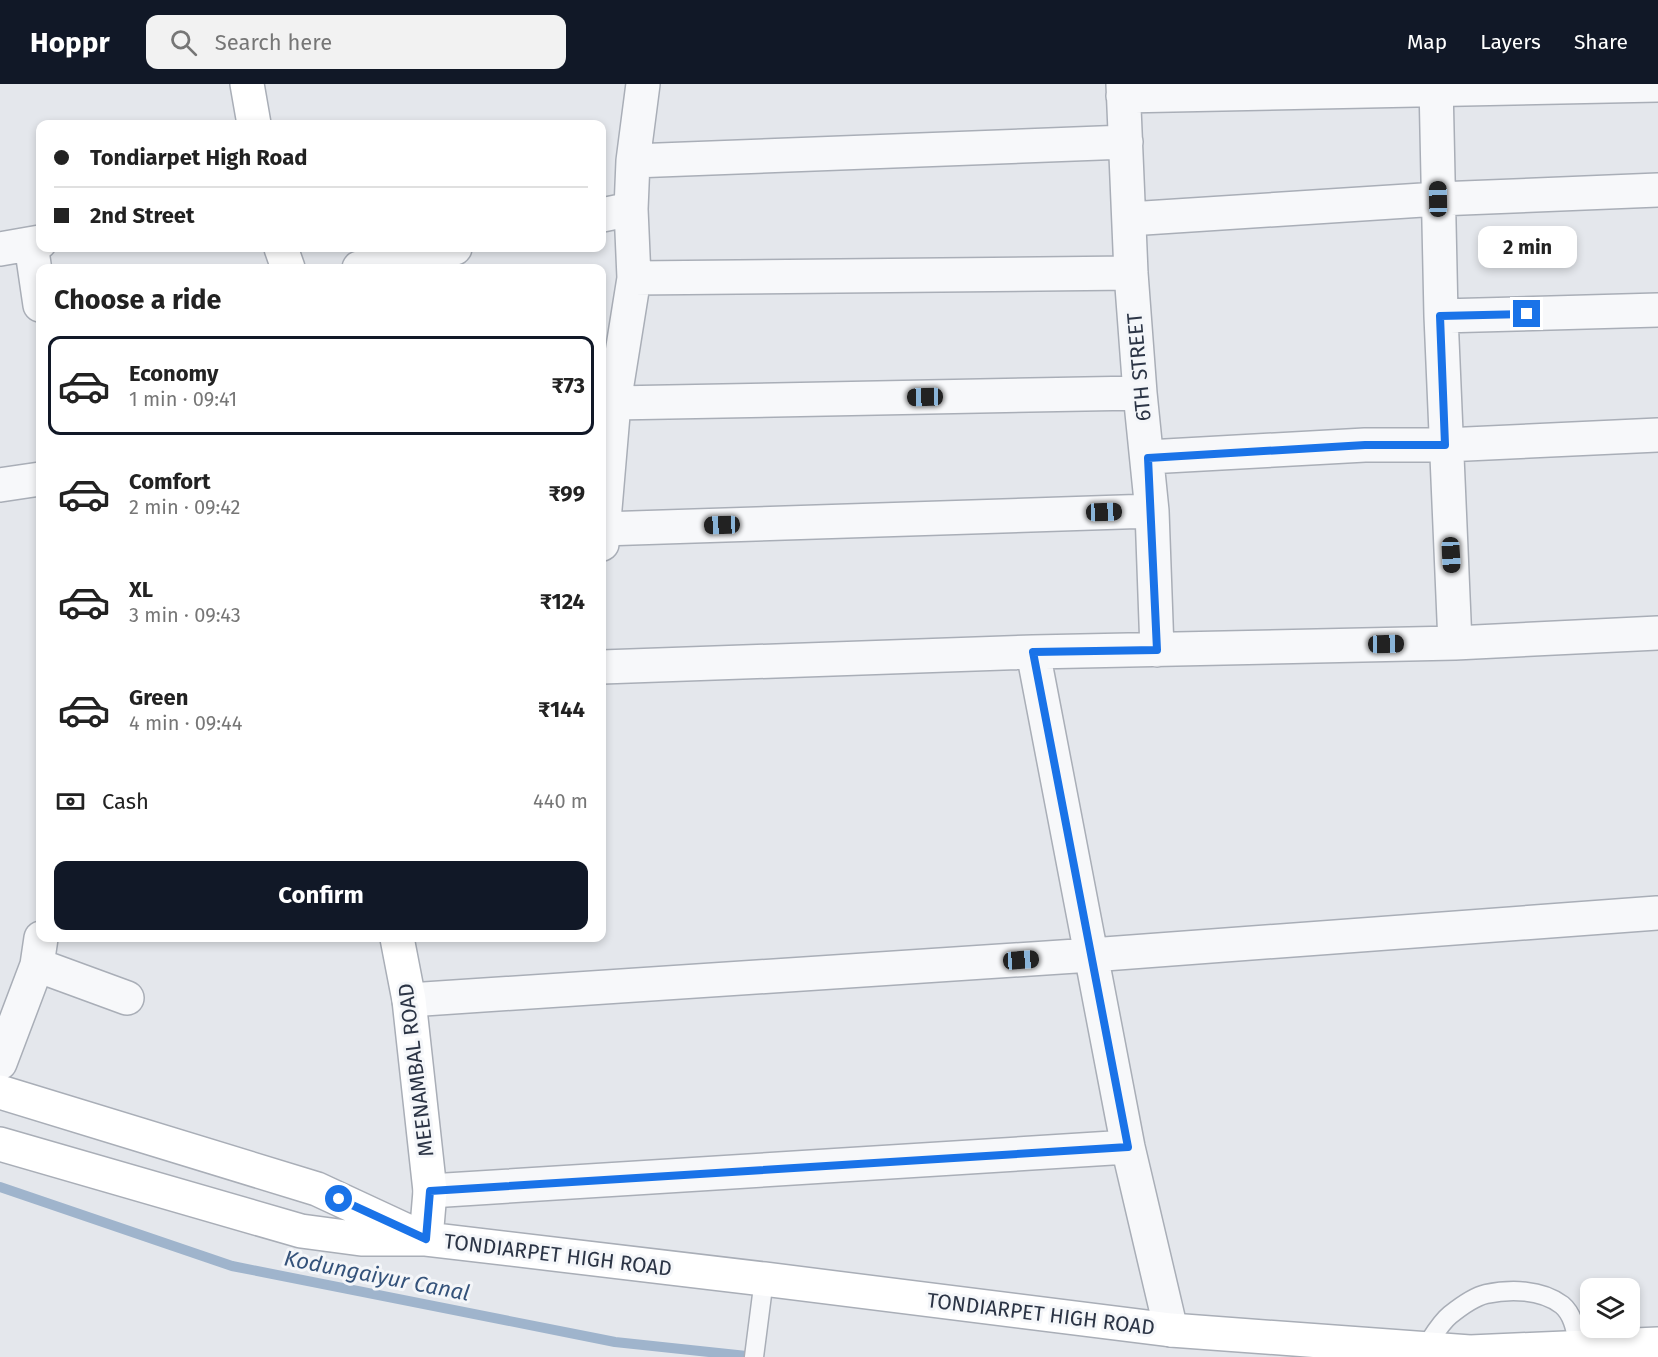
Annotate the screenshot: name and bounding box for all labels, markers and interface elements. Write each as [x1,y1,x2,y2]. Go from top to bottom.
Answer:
search box [146,15,566,69]
text: Hoppr [30,26,110,59]
icon: search [167,26,200,59]
text: Search here [215,29,332,56]
text: Map [1407,29,1447,55]
text: Layers [1480,29,1541,55]
text: Share [1574,29,1628,55]
text: Tondiarpet High Road [90,144,308,171]
car [1429,181,1447,217]
text: 2nd Street [90,202,195,229]
callout: 2 min [1478,227,1576,269]
text: 2 min [1503,235,1552,259]
text: Choose a ride [54,284,221,316]
route end [1513,300,1540,327]
street label: 6TH STREET [1121,312,1157,422]
icon: car [57,359,111,413]
text: Economy [129,360,218,387]
text: ₹73 [551,372,585,399]
text: 1 min · 09:41 [129,387,237,411]
car [907,388,943,406]
icon: car [57,467,111,521]
text: Comfort [129,468,210,495]
text: ₹99 [548,480,585,507]
text: 2 min · 09:42 [129,495,240,519]
car [1086,502,1122,522]
car [704,515,740,535]
car [1441,537,1461,573]
icon: car [57,575,111,629]
text: XL [129,576,153,603]
text: ₹124 [540,588,585,615]
text: 3 min · 09:43 [129,603,241,627]
car [1368,635,1404,653]
icon: car [57,683,111,737]
text: Green [129,684,188,711]
text: ₹144 [538,696,585,723]
text: 4 min · 09:44 [129,711,242,735]
icon: cash [54,785,87,818]
text: Cash [102,788,149,815]
text: 440 m [533,789,588,813]
button: Confirm [54,861,588,930]
car [1002,950,1040,970]
street label: MEENAMBAL ROAD [392,982,440,1158]
route start [325,1185,352,1212]
street label: TONDIARPET HIGH ROAD [443,1228,673,1282]
water label: Kodungaiyur Canal [282,1244,472,1307]
map controls [1580,1278,1640,1338]
button: layers [1580,1278,1640,1338]
street label: TONDIARPET HIGH ROAD [926,1287,1156,1341]

